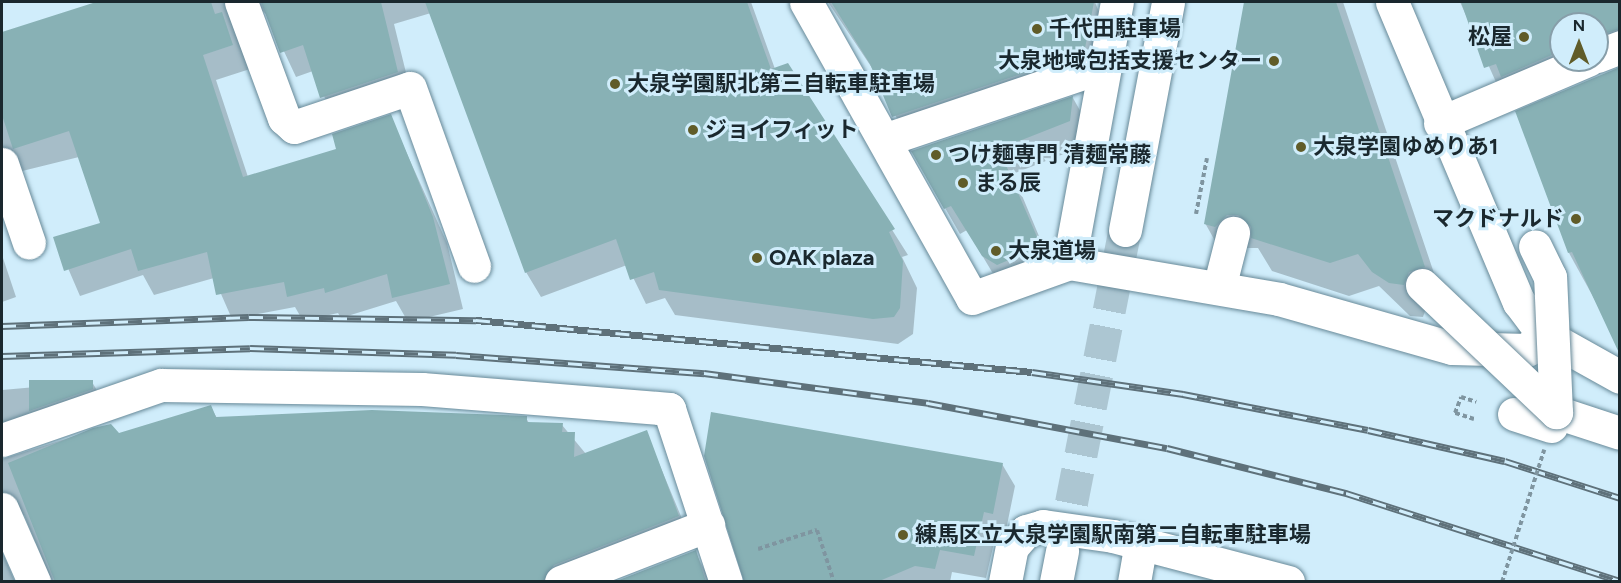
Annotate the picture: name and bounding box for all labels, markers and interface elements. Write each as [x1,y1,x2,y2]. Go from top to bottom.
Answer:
north arrow [1549,12,1609,72]
place label: 千代田駐車場 [1049,16,1181,42]
text: N [1573,16,1585,35]
marker: 千代田駐車場 [1030,22,1044,36]
place label: 松屋 [1468,24,1512,50]
marker: 松屋 [1517,30,1531,44]
place label: 大泉地域包括支援センター [998,48,1262,74]
marker: 大泉地域包括支援センター [1267,54,1281,68]
place label: 大泉学園駅北第三自転車駐車場 [627,71,935,97]
marker: 大泉学園駅北第三自転車駐車場 [608,77,622,91]
place label: ジョイフィット [705,117,859,143]
marker: ジョイフィット [686,123,700,137]
place label: 大泉学園ゆめりあ1 [1313,134,1498,160]
marker: 大泉学園ゆめりあ1 [1294,140,1308,154]
place label: つけ麺専門 清麺常藤 [948,142,1151,168]
marker: つけ麺専門 清麺常藤 [929,148,943,162]
place label: まる辰 [975,170,1041,196]
marker: まる辰 [956,176,970,190]
place label: マクドナルド [1432,206,1564,232]
marker: マクドナルド [1569,212,1583,226]
place label: 大泉道場 [1008,238,1096,264]
marker: 大泉道場 [989,244,1003,258]
place label: OAK plaza [769,245,874,271]
marker: OAK plaza [750,251,764,265]
place label: 練馬区立大泉学園駅南第二自転車駐車場 [915,522,1311,548]
marker: 練馬区立大泉学園駅南第二自転車駐車場 [896,528,910,542]

